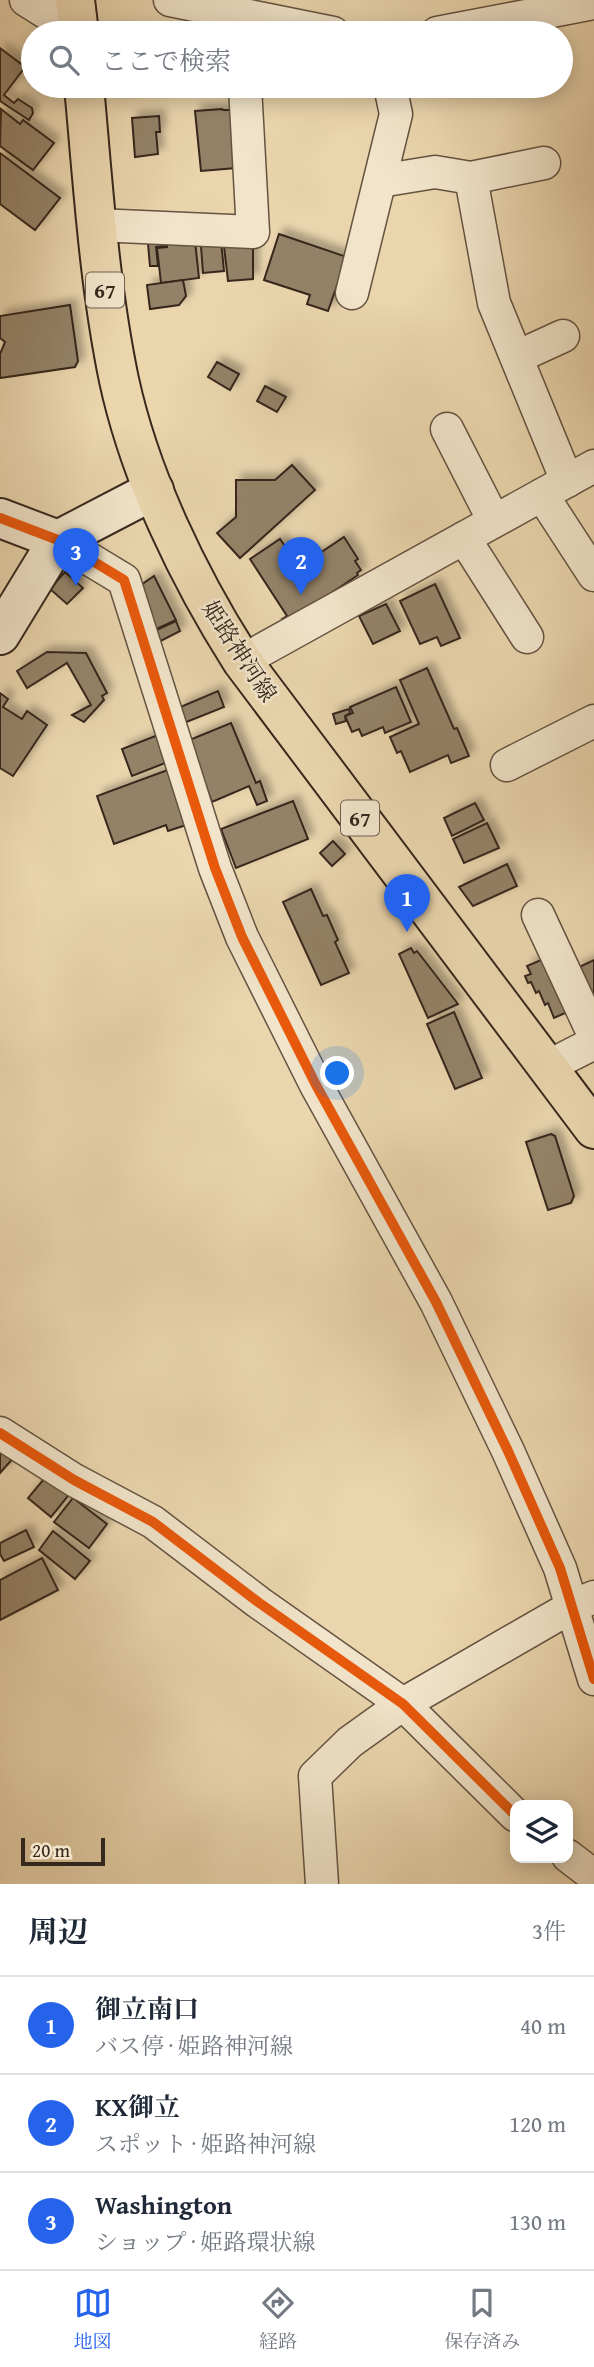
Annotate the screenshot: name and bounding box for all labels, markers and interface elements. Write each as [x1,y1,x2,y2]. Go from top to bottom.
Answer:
search box [21,21,573,98]
icon: search [45,41,83,79]
text: ここで検索 [101,41,231,80]
road number: 67 [86,272,124,308]
pin: 3 [53,528,99,586]
pin: 2 [278,537,324,595]
street label: 姫路神河線 [195,594,285,708]
road number: 67 [341,800,379,836]
pin: 1 [384,874,430,932]
your location [320,1056,354,1090]
map controls [510,1800,573,1863]
button: layers [510,1800,573,1863]
scale bar [21,1835,105,1867]
text: 20 m [32,1836,70,1864]
text: 周辺 [28,1909,88,1953]
text: 3件 [532,1914,566,1947]
text: 御立南口 [95,1989,199,2028]
text: 1 [45,2009,57,2042]
text: 40 m [520,2009,566,2042]
text: バス停 · 姫路神河線 [95,2029,293,2062]
text: KX御立 [95,2087,180,2126]
text: 2 [45,2107,57,2140]
text: 120 m [509,2107,566,2140]
text: スポット · 姫路神河線 [95,2127,316,2160]
text: Washington [95,2185,232,2224]
text: 3 [45,2205,57,2238]
text: 130 m [509,2205,566,2238]
text: ショップ · 姫路環状線 [95,2225,316,2258]
tab: 地図 [74,2284,112,2355]
tab: 経路 [259,2284,297,2355]
tab: 保存済み [444,2284,520,2355]

